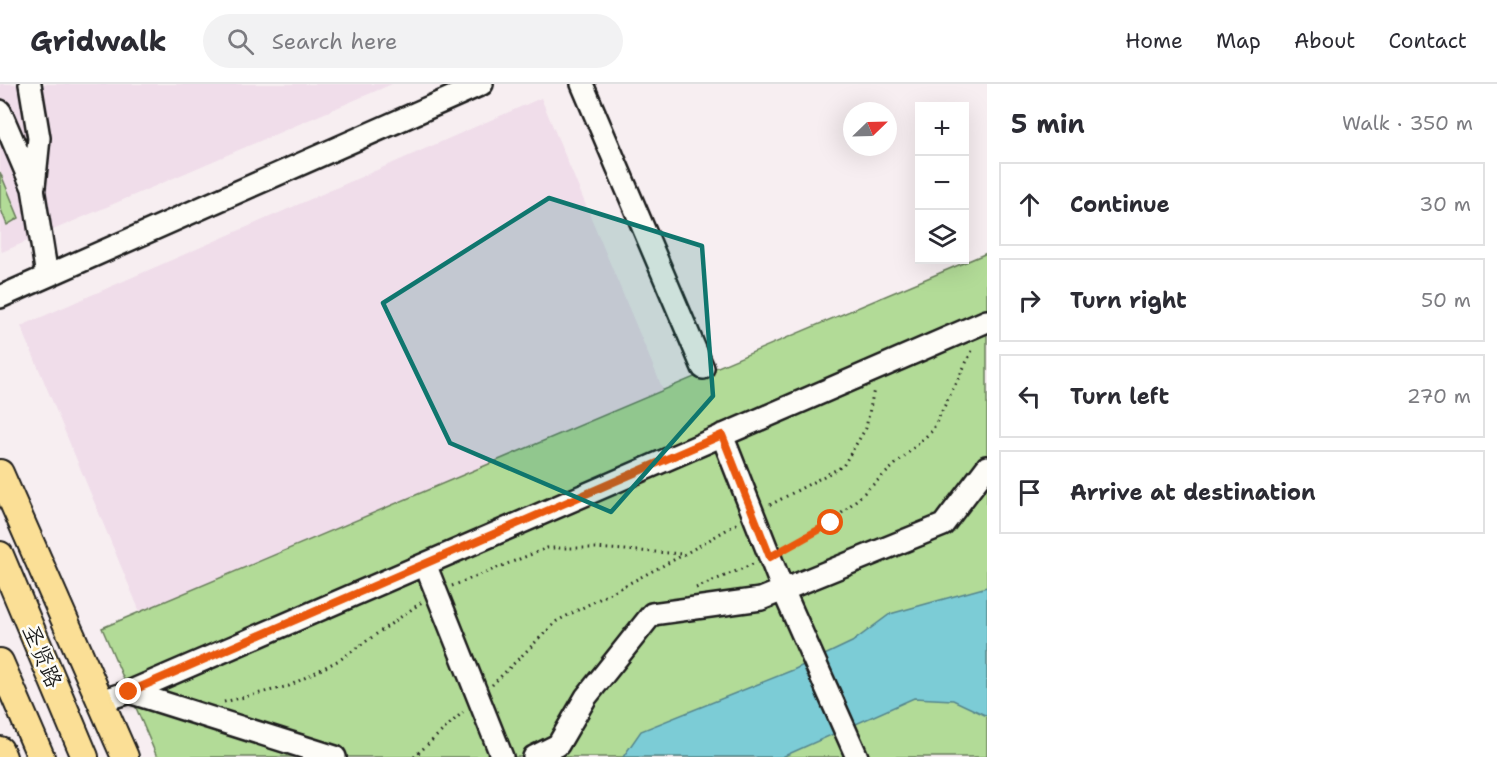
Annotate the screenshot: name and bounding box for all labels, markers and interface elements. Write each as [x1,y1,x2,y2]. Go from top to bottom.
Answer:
search box [203,14,623,68]
text: Gridwalk [30,22,167,60]
icon: search [224,25,257,58]
text: Search here [272,27,398,56]
text: Home [1125,27,1183,55]
text: Map [1216,27,1261,55]
text: About [1294,27,1355,55]
text: Contact [1388,27,1467,55]
north arrow [843,102,897,156]
map controls [915,102,969,264]
button: + [915,102,969,156]
text: 5 min [1011,106,1085,141]
text: Walk · 350 m [1342,110,1473,136]
button: − [915,156,969,210]
icon: ahead [1013,188,1046,221]
text: Continue [1070,190,1170,219]
text: 30 m [1419,191,1471,217]
button: layers [915,210,969,264]
icon: right [1013,284,1046,317]
text: Turn right [1070,286,1187,315]
text: 50 m [1421,287,1471,313]
icon: left [1013,380,1046,413]
text: Turn left [1070,382,1169,411]
text: 270 m [1407,383,1471,409]
icon: arrive [1013,476,1046,509]
text: Arrive at destination [1070,478,1316,507]
route start [817,509,843,535]
street label: 圣贤路 [16,620,69,692]
route end [115,678,141,704]

